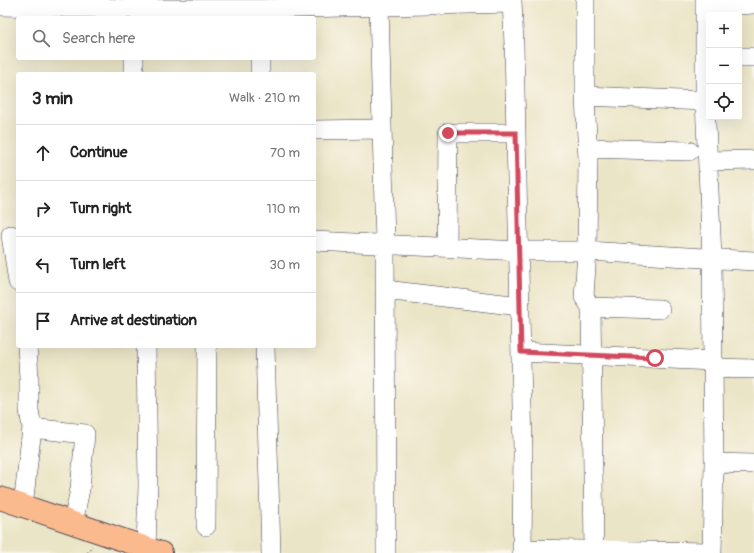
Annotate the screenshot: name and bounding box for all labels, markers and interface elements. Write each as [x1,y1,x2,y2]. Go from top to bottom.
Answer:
map controls [706,12,742,120]
button: + [706,12,742,48]
search box [16,16,316,60]
icon: search [30,27,52,49]
text: Search here [62,29,135,48]
button: − [706,48,742,84]
button: locate [706,84,742,120]
text: 3 min [32,88,73,109]
text: Walk · 210 m [229,90,300,106]
route end [439,124,457,142]
icon: ahead [32,142,54,164]
text: Continue [70,143,128,162]
text: 70 m [270,145,300,161]
icon: right [32,198,54,220]
text: Turn right [70,199,131,218]
text: 110 m [267,201,300,217]
icon: left [32,254,54,276]
text: Turn left [70,255,126,274]
text: 30 m [270,257,300,273]
icon: arrive [32,310,54,332]
text: Arrive at destination [70,311,197,330]
route start [646,349,664,367]

